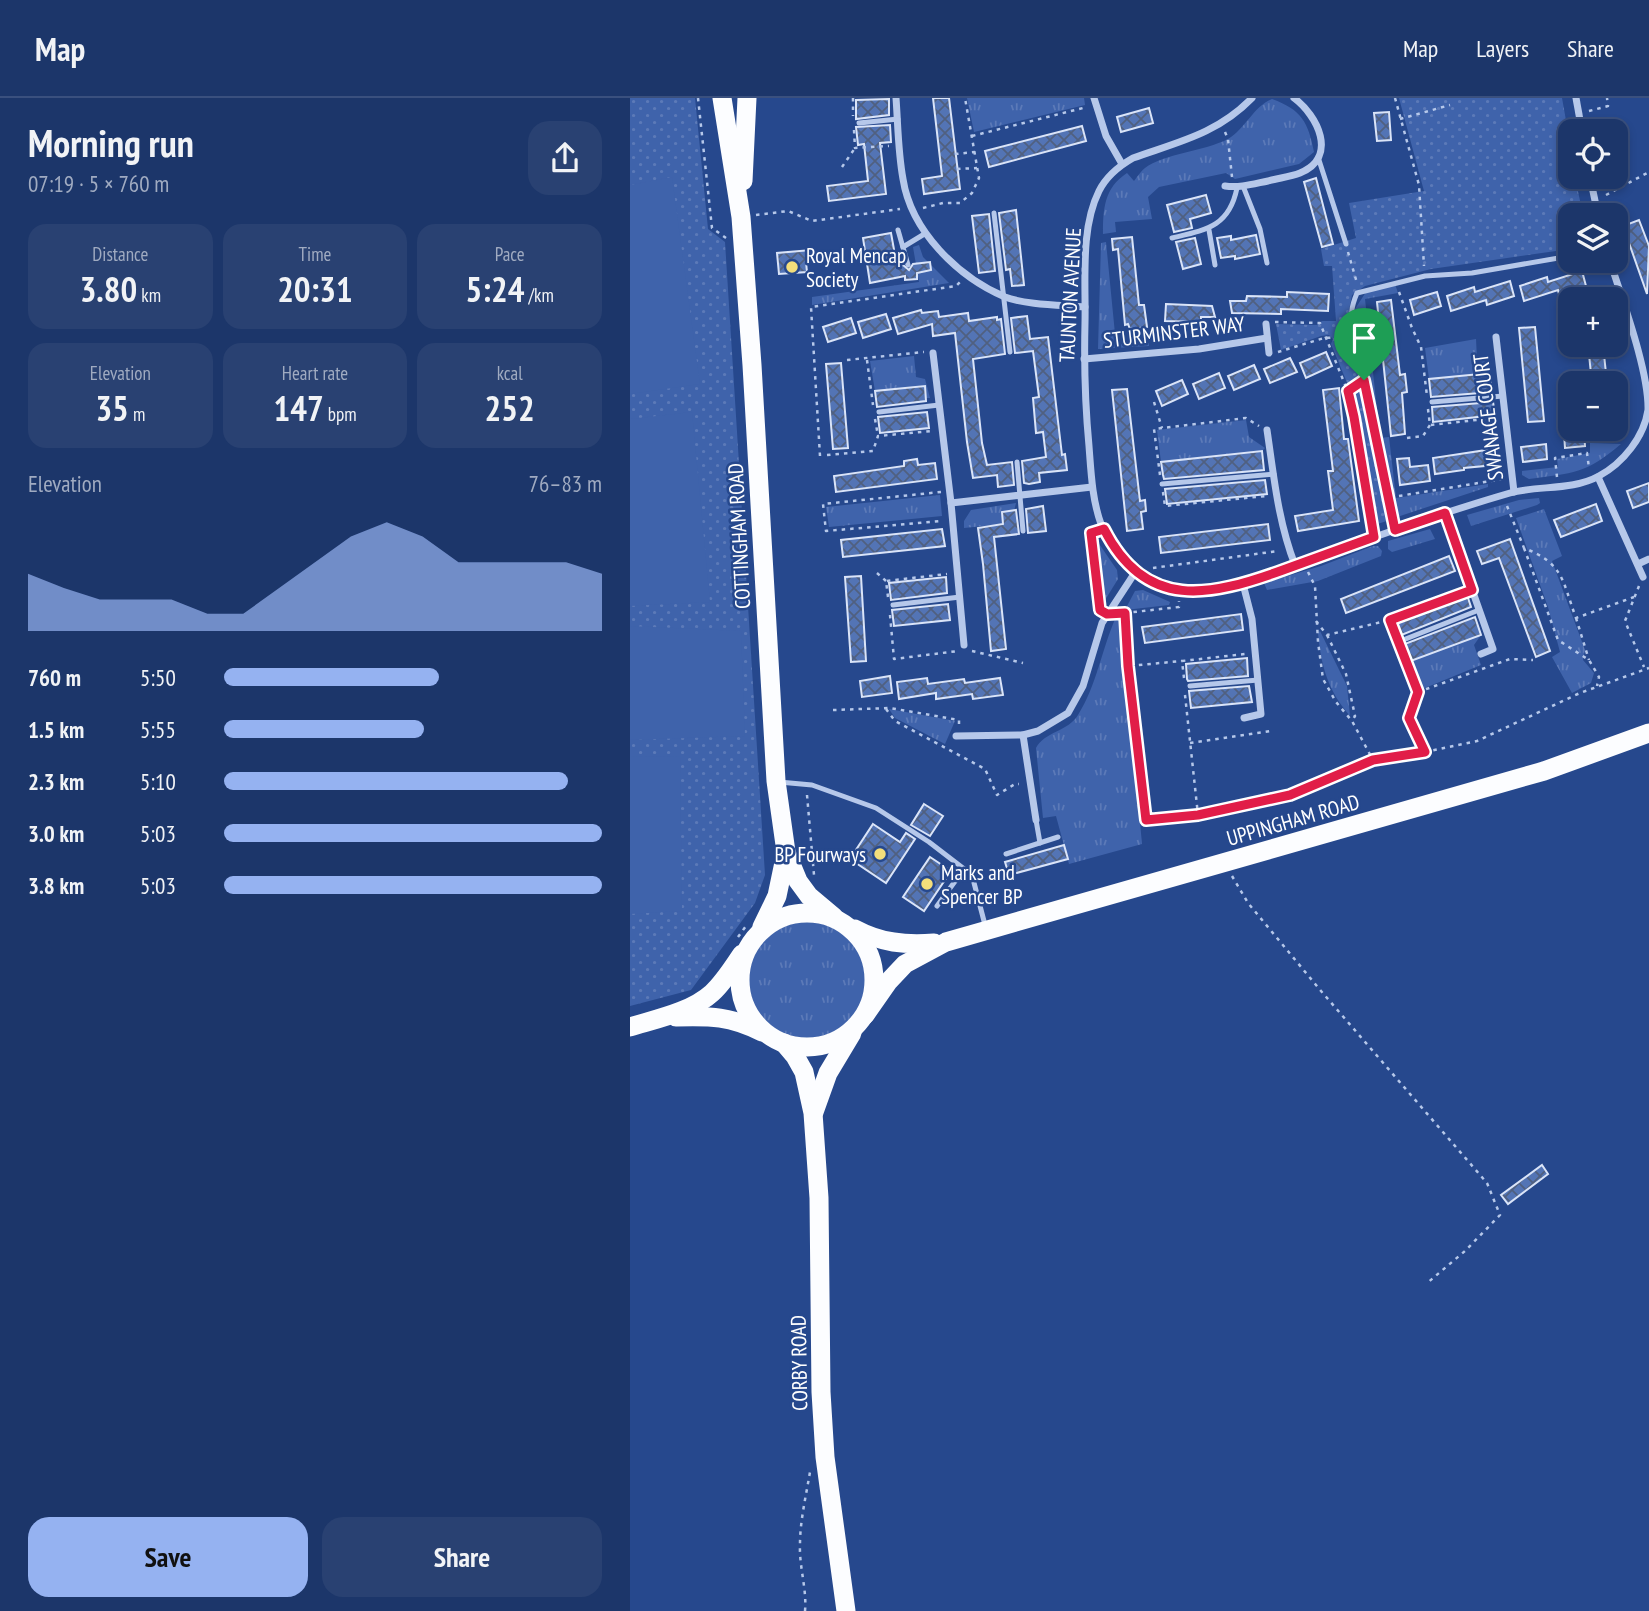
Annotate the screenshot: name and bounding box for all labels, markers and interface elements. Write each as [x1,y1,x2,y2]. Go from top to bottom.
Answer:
text: Map [35,27,85,70]
text: Map [1403,33,1438,64]
text: Layers [1476,33,1529,64]
text: Share [1567,33,1614,64]
text: Morning run [28,118,194,167]
map controls [1558,119,1628,441]
button: locate [1558,119,1628,189]
button: share [528,121,602,195]
text: 07:19 · 5 × 760 m [28,169,169,198]
button: layers [1558,203,1628,273]
street label: TAUNTON AVENUE [1053,227,1087,363]
text: Distance [92,242,148,266]
text: Time [299,242,331,266]
text: Pace [495,242,525,266]
place label: Royal Mencap Society [806,242,906,293]
marker: Royal Mencap Society [784,259,800,275]
text: 3.80 [80,266,137,312]
text: 20:31 [277,266,353,312]
text: 5:24 [465,266,524,312]
text: km [137,283,161,307]
text: /km [524,283,554,307]
button: + [1558,287,1628,357]
pin [1334,308,1394,380]
street label: STURMINSTER WAY [1102,310,1247,354]
icon: arrive [1345,319,1383,357]
street label: SWANAGE COURT [1467,352,1509,482]
text: Elevation [90,361,151,385]
text: Heart rate [282,361,348,385]
text: kcal [497,361,523,385]
button: − [1558,371,1628,441]
text: 35 [95,385,129,431]
text: 147 [273,385,324,431]
text: 252 [485,385,535,431]
text: m [129,402,145,426]
text: bpm [324,402,357,426]
street label: COTTINGHAM ROAD [722,462,756,610]
text: Elevation [28,469,102,498]
text: 76–83 m [529,469,602,498]
text: 760 m [28,663,81,692]
text: 5:50 [140,663,176,692]
text: 1.5 km [28,715,84,744]
text: 5:55 [140,715,176,744]
text: 2.3 km [28,767,84,796]
text: 5:10 [140,767,176,796]
street label: UPPINGHAM ROAD [1223,788,1363,852]
text: 3.0 km [28,819,84,848]
text: 5:03 [140,819,176,848]
place label: BP Fourways [774,841,866,868]
marker: BP Fourways [872,846,888,862]
place label: Marks and Spencer BP [941,859,1022,910]
text: 3.8 km [28,871,84,900]
text: 5:03 [140,871,176,900]
marker: Marks and Spencer BP [919,876,935,892]
street label: CORBY ROAD [785,1315,813,1411]
button: Save [28,1517,308,1597]
button: Share [322,1517,602,1597]

